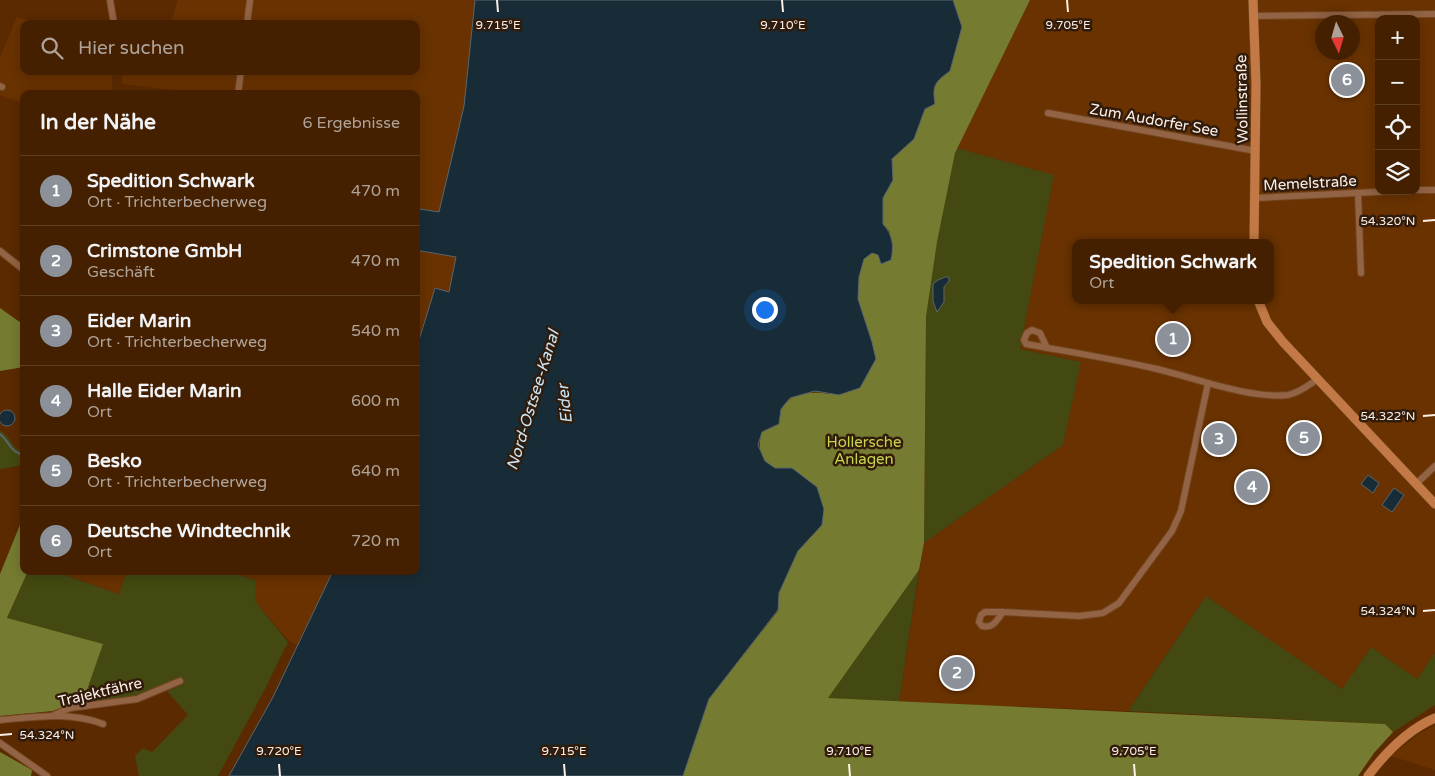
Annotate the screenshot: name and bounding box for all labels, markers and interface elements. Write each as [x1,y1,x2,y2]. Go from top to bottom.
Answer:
north arrow [1315,15,1360,60]
map controls [1375,15,1420,195]
button: + [1375,15,1420,60]
text: 9.715°E [475,18,521,32]
text: 9.710°E [760,18,806,32]
text: 9.705°E [1045,18,1091,32]
search box [20,20,420,75]
icon: search [38,34,66,62]
text: Hier suchen [78,37,185,59]
street label: Wollinstraße [1232,55,1252,143]
button: − [1375,60,1420,105]
pin: 6 [1331,61,1363,99]
street label: Zum Audorfer See [1088,100,1220,140]
button: locate [1375,105,1420,150]
text: In der Nähe [40,110,156,135]
text: 6 Ergebnisse [302,113,400,133]
button: layers [1375,150,1420,195]
text: Spedition Schwark [87,170,255,192]
street label: Memelstraße [1263,172,1357,194]
text: 1 [51,181,61,201]
text: 470 m [351,181,400,201]
text: Ort · Trichterbecherweg [87,192,267,212]
text: 54.320°N [1361,214,1415,228]
popup [1072,239,1274,304]
text: Crimstone GmbH [87,240,242,262]
text: 2 [51,251,61,271]
text: 470 m [351,251,400,271]
text: Spedition Schwark [1089,251,1257,273]
text: Geschäft [87,262,155,282]
text: Ort [1089,273,1114,293]
your location [752,297,778,323]
text: Eider Marin [87,310,191,332]
pin: 1 [1157,320,1189,358]
text: 3 [51,321,61,341]
text: 540 m [351,321,400,341]
water label: Nord-Ostsee-Kanal [502,326,564,473]
text: Ort · Trichterbecherweg [87,332,267,352]
text: Halle Eider Marin [87,380,242,402]
water label: Eider [553,381,577,425]
text: 4 [51,391,61,411]
text: 600 m [351,391,400,411]
text: Ort [87,402,112,422]
text: 54.322°N [1361,409,1415,423]
pin: 5 [1288,419,1320,457]
pin: 3 [1203,420,1235,458]
park label: Hollersche Anlagen [827,433,901,468]
text: Besko [87,450,142,472]
text: 5 [51,461,61,481]
text: 640 m [351,461,400,481]
pin: 4 [1236,468,1268,506]
text: Ort · Trichterbecherweg [87,472,267,492]
text: Deutsche Windtechnik [87,520,291,542]
text: 6 [51,531,61,551]
text: 720 m [351,531,400,551]
text: Ort [87,542,112,562]
text: 54.324°N [1361,604,1415,618]
pin: 2 [941,654,973,692]
street label: Trajektfähre [56,674,144,710]
text: 54.324°N [20,728,74,742]
text: 9.720°E [256,744,302,758]
text: 9.715°E [541,744,587,758]
text: 9.710°E [826,744,872,758]
text: 9.705°E [1111,744,1157,758]

